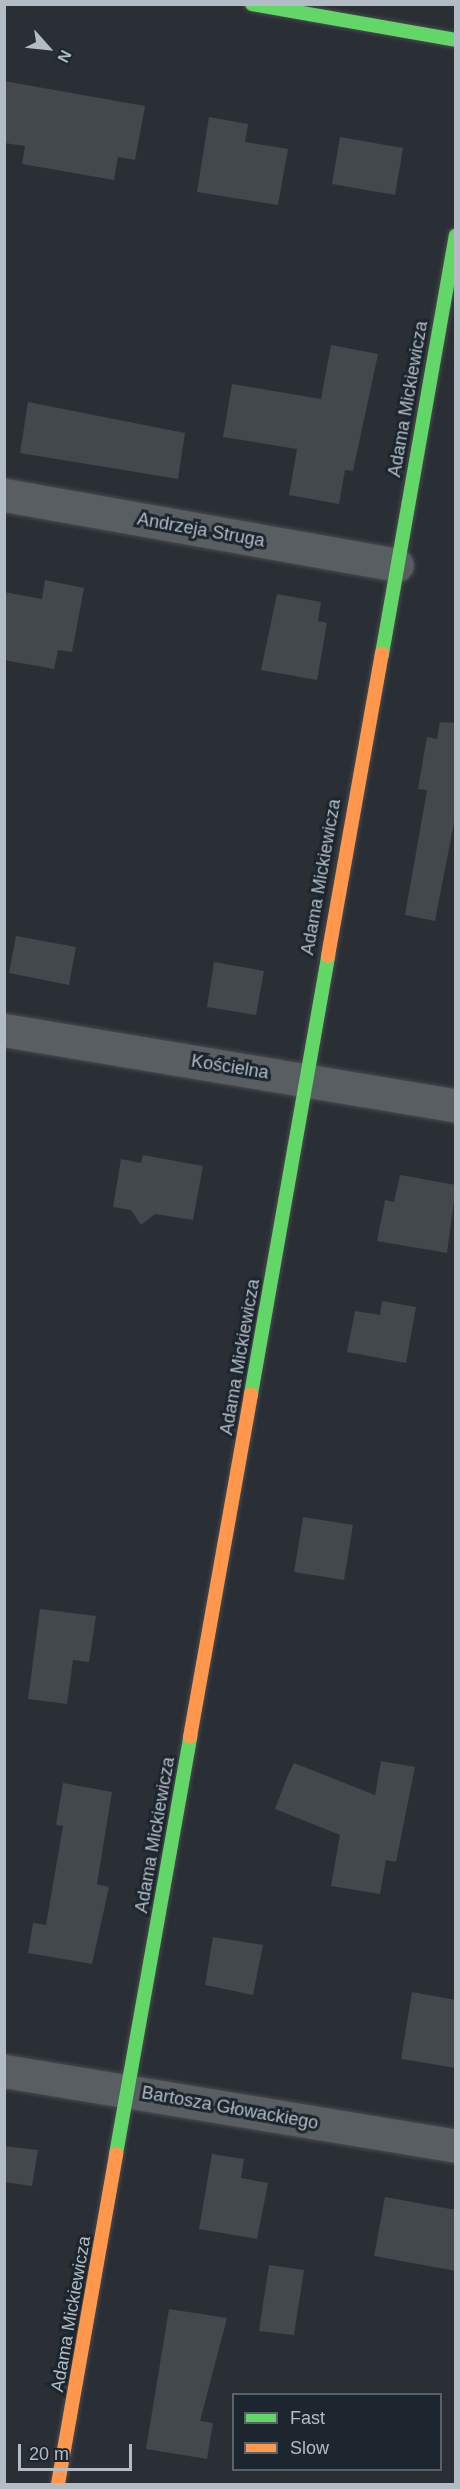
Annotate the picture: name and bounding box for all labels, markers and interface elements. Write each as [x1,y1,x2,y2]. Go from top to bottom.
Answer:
north arrow [18,18,78,78]
text: N [54,47,75,65]
street label: Adama Mickiewicza [384,319,432,479]
street label: Andrzeja Struga [136,508,266,552]
street label: Adama Mickiewicza [297,797,345,957]
street label: Kościelna [190,1050,270,1084]
street label: Adama Mickiewicza [216,1277,264,1437]
street label: Adama Mickiewicza [131,1755,179,1915]
street label: Bartosza Głowackiego [140,2082,320,2134]
street label: Adama Mickiewicza [47,2234,95,2394]
legend [232,2393,442,2471]
text: Fast [290,2408,325,2428]
scale bar [21,2432,135,2470]
text: Slow [290,2438,329,2458]
text: 20 m [29,2444,69,2464]

